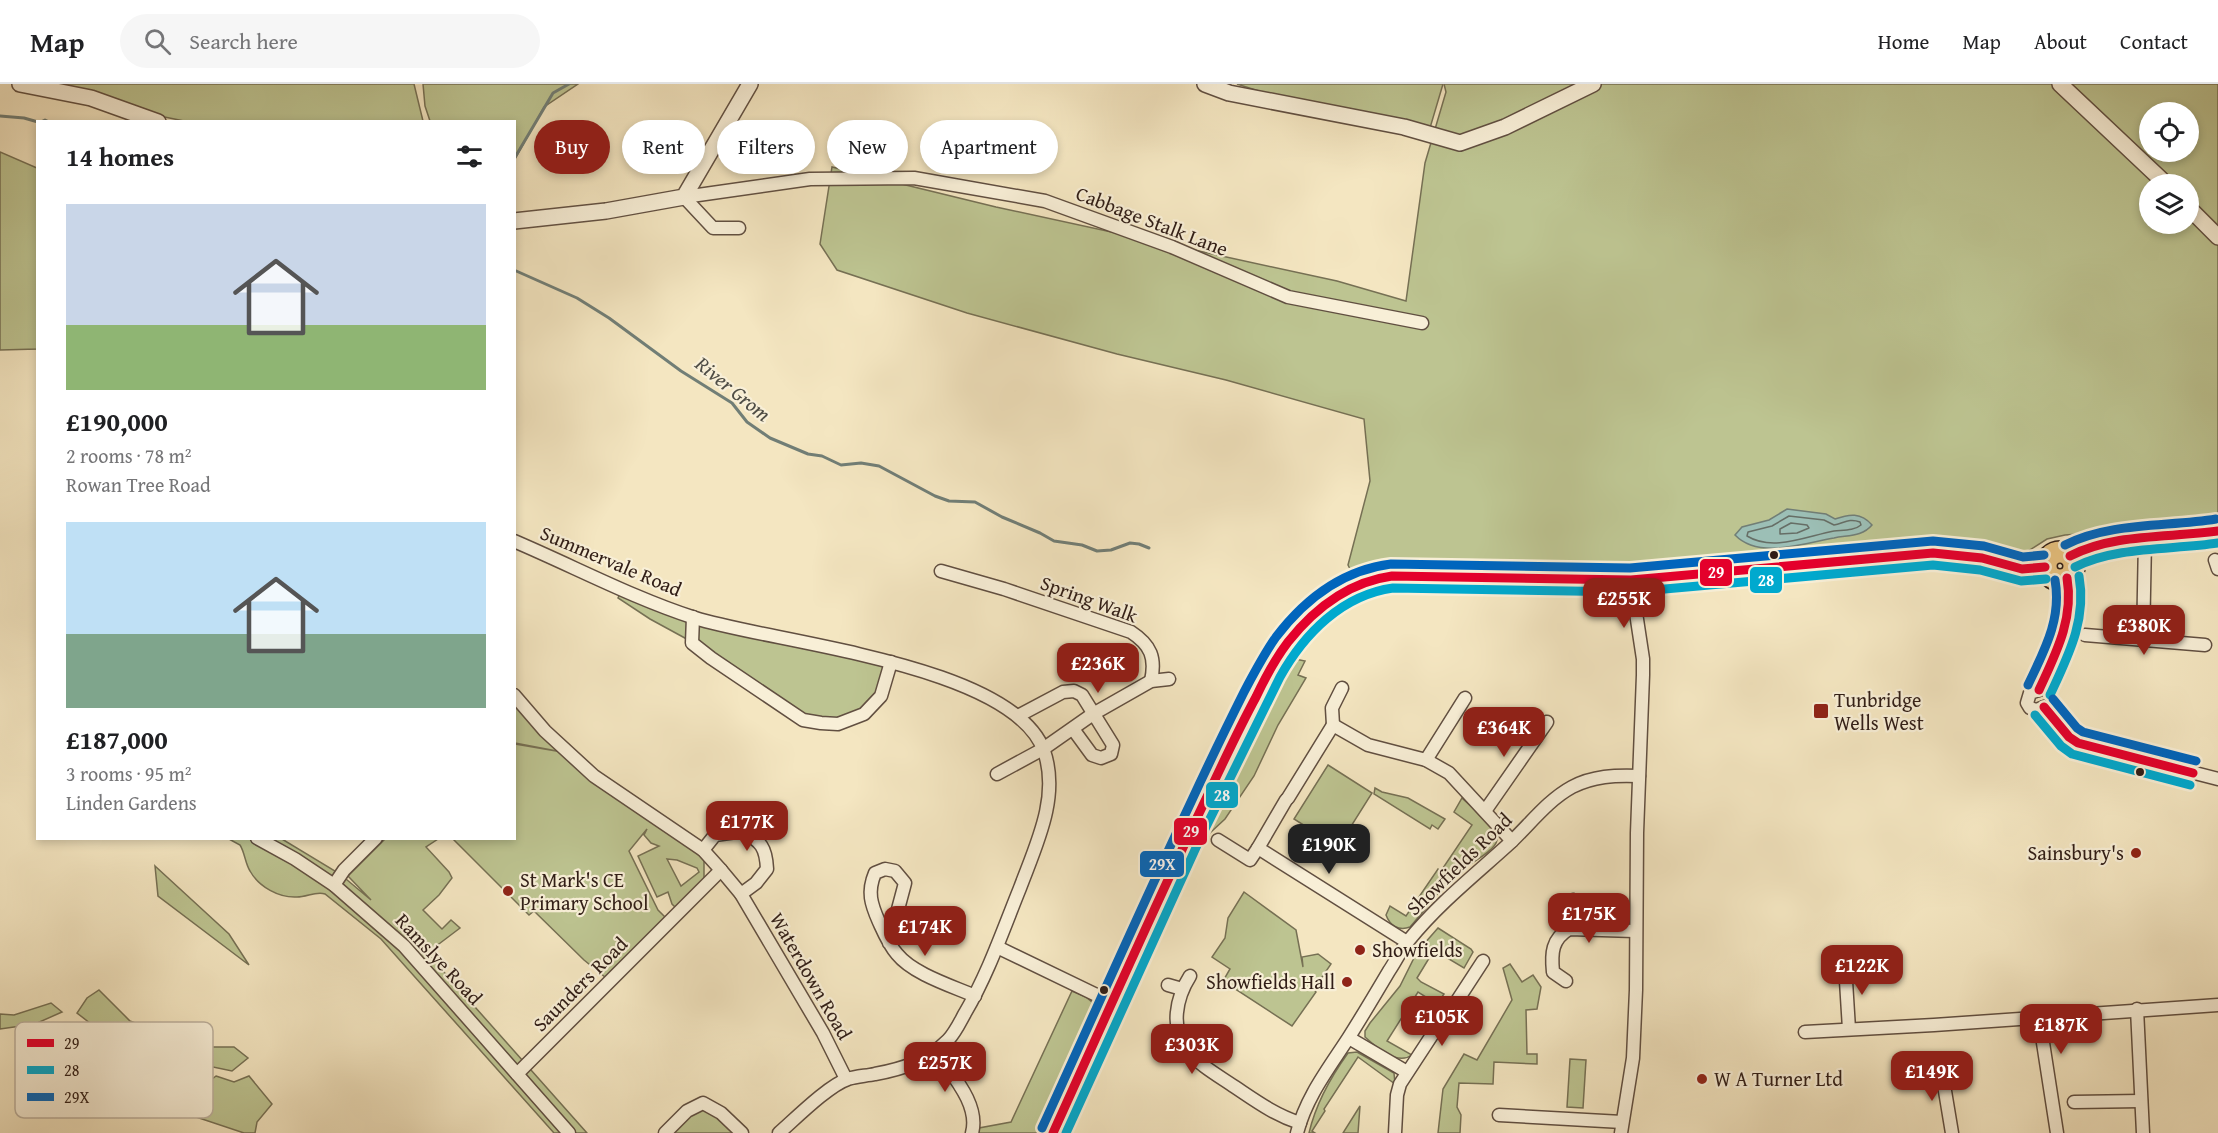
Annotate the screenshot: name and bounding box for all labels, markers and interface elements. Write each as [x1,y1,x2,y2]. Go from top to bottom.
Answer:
search box [120,14,540,68]
text: Map [30,21,84,62]
icon: search [141,25,174,58]
text: Search here [189,25,298,57]
text: Home [1878,26,1929,57]
text: Map [1962,26,2001,57]
text: About [2034,26,2087,57]
text: Contact [2120,26,2188,57]
map controls [2139,102,2199,234]
button: locate [2139,102,2199,162]
chip: Buy [534,120,610,174]
chip: Rent [622,120,705,174]
chip: Filters [717,120,815,174]
chip: New [827,120,908,174]
chip: Apartment [920,120,1058,174]
text: 14 homes [66,137,174,176]
icon: filters [453,140,486,173]
button: layers [2139,174,2199,234]
street label: Cabbage Stalk Lane [1072,178,1232,263]
icon: home [222,243,330,351]
water label: River Grom [688,348,778,429]
text: £190,000 [66,402,168,441]
text: 2 rooms · 78 m² [66,441,192,470]
text: Rowan Tree Road [66,470,211,499]
street label: Summervale Road [536,518,687,604]
unlabelled marker [1768,549,1780,561]
line badge: 29 [1699,558,1733,587]
text: 29 [1708,560,1724,584]
icon: home [222,561,330,669]
line badge: 28 [1749,566,1783,594]
street label: Spring Walk [1037,568,1143,630]
text: 28 [1758,568,1774,592]
pin: £255K [1582,578,1666,629]
text: £255K [1597,583,1651,612]
pin: £380K [2102,605,2186,656]
text: £380K [2117,610,2171,639]
pin: £236K [1056,643,1140,694]
text: £236K [1071,648,1125,677]
place label: Tunbridge Wells West [1834,685,1924,737]
marker: Tunbridge Wells West [1812,702,1830,720]
pin: £364K [1462,707,1546,758]
text: £364K [1477,712,1531,741]
text: £187,000 [66,720,168,759]
text: 3 rooms · 95 m² [66,759,192,788]
unlabelled marker [2134,766,2146,778]
line badge: 28 [1205,781,1239,809]
text: 28 [1214,783,1230,807]
text: Linden Gardens [66,788,197,817]
pin: £177K [705,801,789,852]
street label: Showfields Road [1399,805,1518,922]
text: £177K [720,806,774,835]
line badge: 29 [1173,817,1208,846]
text: 29 [1183,819,1199,843]
pin: £190K [1287,824,1371,875]
text: £190K [1302,829,1356,858]
place label: Sainsbury's [2028,838,2124,867]
marker: Sainsbury's [2129,846,2143,860]
line badge: 29X [1139,850,1185,878]
text: 29X [1149,852,1175,876]
place label: St Mark's CE Primary School [520,865,649,917]
marker: St Mark's CE Primary School [501,884,515,898]
pin: £175K [1547,893,1631,944]
text: £175K [1562,898,1616,927]
street label: Ramslye Road [389,906,490,1011]
pin: £174K [883,906,967,957]
street label: Waterdown Road [763,907,860,1045]
text: £174K [898,911,952,940]
street label: Saunders Road [526,929,634,1038]
place label: Showfields [1372,935,1463,964]
marker: Showfields [1353,943,1367,957]
pin: £122K [1820,945,1904,996]
text: £122K [1835,950,1889,979]
place label: Showfields Hall [1206,967,1335,996]
marker: Showfields Hall [1340,975,1354,989]
unlabelled marker [1098,984,1110,996]
pin: £105K [1400,996,1484,1047]
text: £105K [1415,1001,1469,1030]
pin: £187K [2019,1004,2103,1055]
text: £187K [2034,1009,2088,1038]
legend [15,1022,213,1118]
pin: £303K [1150,1024,1234,1075]
text: £303K [1165,1029,1219,1058]
text: 29 [64,1031,80,1055]
pin: £257K [903,1042,987,1093]
text: £257K [918,1047,972,1076]
pin: £149K [1890,1051,1974,1102]
text: £149K [1905,1056,1959,1085]
text: 28 [64,1058,80,1082]
place label: W A Turner Ltd [1714,1064,1843,1093]
marker: W A Turner Ltd [1695,1072,1709,1086]
text: 29X [64,1085,89,1109]

